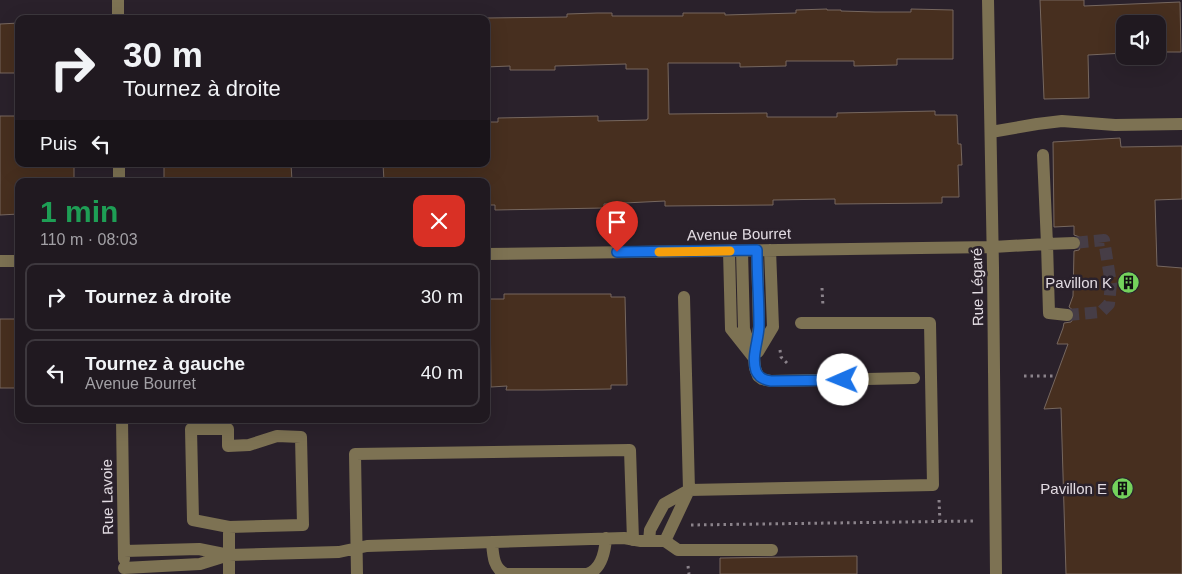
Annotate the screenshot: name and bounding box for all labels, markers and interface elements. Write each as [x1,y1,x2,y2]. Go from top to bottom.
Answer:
map controls [1116,15,1166,65]
button: sound [1116,15,1166,65]
icon: right [40,35,105,100]
text: 30 m [123,35,203,74]
text: Tournez à droite [123,76,281,101]
icon: left [87,130,115,158]
text: Puis [40,133,77,154]
text: 1 min [40,195,118,228]
button: close [413,195,465,247]
pin [596,201,638,252]
icon: arrive [603,208,631,236]
street label: Avenue Bourret [687,225,792,243]
text: 110 m · 08:03 [40,231,138,248]
street label: Rue Légaré [968,248,986,326]
building icon: Pavillon K [1116,270,1140,294]
place label: Pavillon K [1045,274,1112,291]
icon: right [42,283,70,311]
text: Tournez à droite [85,286,231,307]
text: 30 m [421,286,463,307]
text: Tournez à gauche [85,353,245,374]
position arrow [816,353,868,405]
icon: left [42,359,70,387]
text: 40 m [421,362,463,383]
text: Avenue Bourret [85,375,196,392]
street label: Rue Lavoie [98,459,116,535]
building icon: Pavillon E [1111,476,1135,500]
place label: Pavillon E [1040,480,1107,497]

